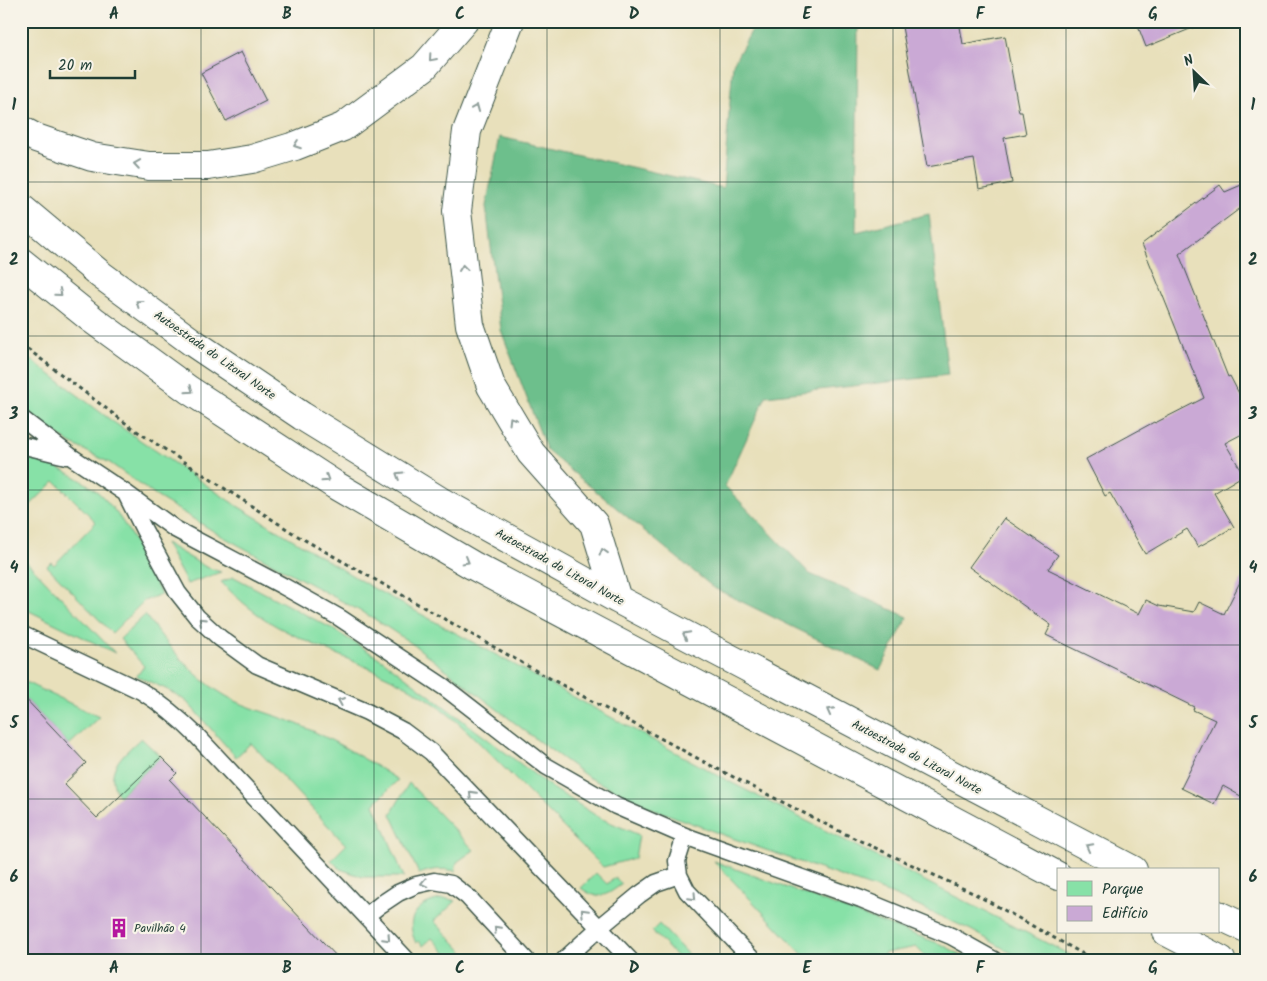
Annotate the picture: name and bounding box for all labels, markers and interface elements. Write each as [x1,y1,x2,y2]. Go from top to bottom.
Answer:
text: A [109,2,119,27]
text: B [282,2,292,27]
text: C [455,2,465,27]
text: D [629,2,640,27]
text: E [803,2,813,27]
text: F [976,2,986,27]
text: G [1148,2,1158,27]
scale bar [50,48,135,80]
north arrow [1170,48,1220,98]
text: N [1180,49,1198,73]
one-way arrow [429,52,438,61]
text: 20 m [58,54,92,78]
text: 1 [12,93,17,118]
text: 1 [1251,93,1256,118]
one-way arrow [470,104,481,113]
one-way arrow [293,139,302,149]
one-way arrow [133,160,142,170]
text: 2 [9,248,19,273]
text: 2 [1248,248,1258,273]
one-way arrow [459,263,469,272]
one-way arrow [53,287,62,295]
one-way arrow [136,300,145,308]
street label: Autoestrada do Litoral Norte [150,306,280,405]
one-way arrow [184,384,193,393]
text: 3 [9,402,19,427]
text: 3 [1248,402,1258,427]
one-way arrow [508,417,518,426]
one-way arrow [395,472,404,481]
one-way arrow [320,473,329,482]
street label: Autoestrada do Litoral Norte [492,524,628,611]
one-way arrow [598,549,608,557]
one-way arrow [460,555,469,565]
text: 4 [10,556,19,581]
text: 4 [1249,556,1258,581]
one-way arrow [198,618,207,627]
one-way arrow [682,631,691,641]
one-way arrow [337,697,346,708]
one-way arrow [826,707,835,717]
text: 5 [9,711,20,736]
text: 5 [1248,711,1259,736]
street label: Autoestrada do Litoral Norte [848,715,986,800]
one-way arrow [469,791,478,800]
one-way arrow [1086,843,1095,853]
text: 6 [10,865,19,890]
text: 6 [1249,865,1258,890]
legend [1057,868,1220,934]
one-way arrow [420,877,429,888]
text: Parque [1102,878,1143,902]
one-way arrow [687,891,696,900]
text: Edifício [1102,902,1148,926]
one-way arrow [581,909,590,918]
building icon: Pavilhão 4 [108,917,130,939]
place label: Pavilhão 4 [134,919,186,938]
one-way arrow [494,925,503,934]
one-way arrow [381,932,390,941]
text: A [109,956,119,981]
text: B [282,956,292,981]
text: C [455,956,465,981]
text: D [629,956,640,981]
text: E [803,956,813,981]
text: F [976,956,986,981]
text: G [1148,956,1158,981]

